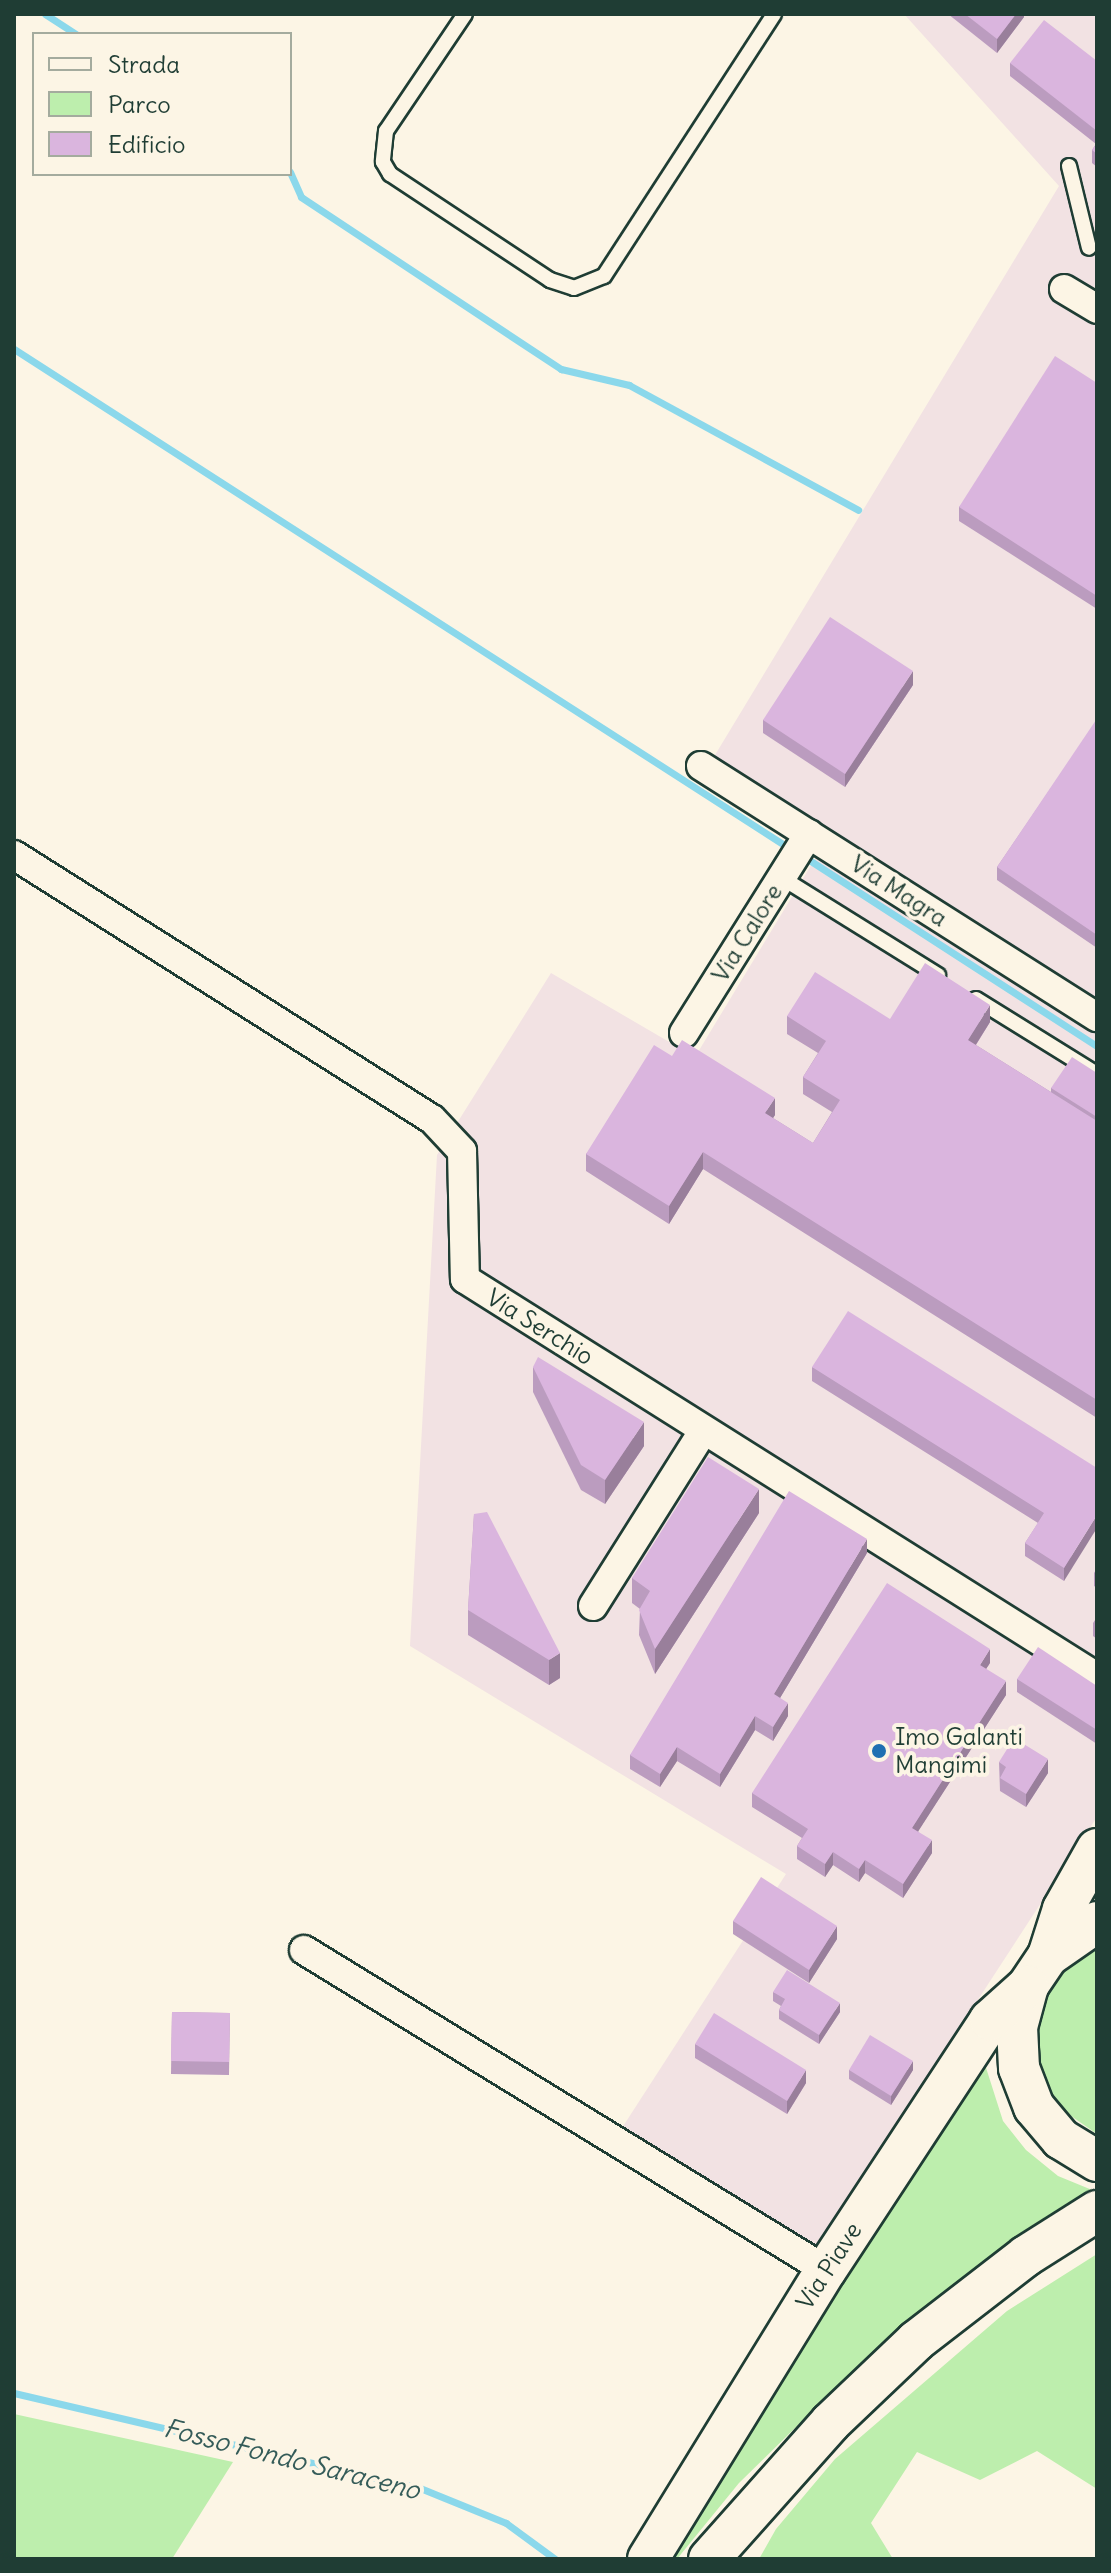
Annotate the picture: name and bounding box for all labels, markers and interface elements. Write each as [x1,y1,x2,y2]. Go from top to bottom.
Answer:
legend [32,32,292,176]
text: Strada [108,49,180,79]
text: Parco [108,89,171,119]
text: Edificio [108,129,186,159]
street label: Via Magra [845,849,953,933]
street label: Via Calore [706,879,788,987]
street label: Via Serchio [481,1283,599,1371]
place label: Imo Galanti Mangimi [895,1723,1023,1779]
marker: Imo Galanti Mangimi [870,1742,888,1760]
street label: Via Piave [790,2217,868,2315]
water label: Fosso Fondo Saraceno [161,2412,423,2506]

